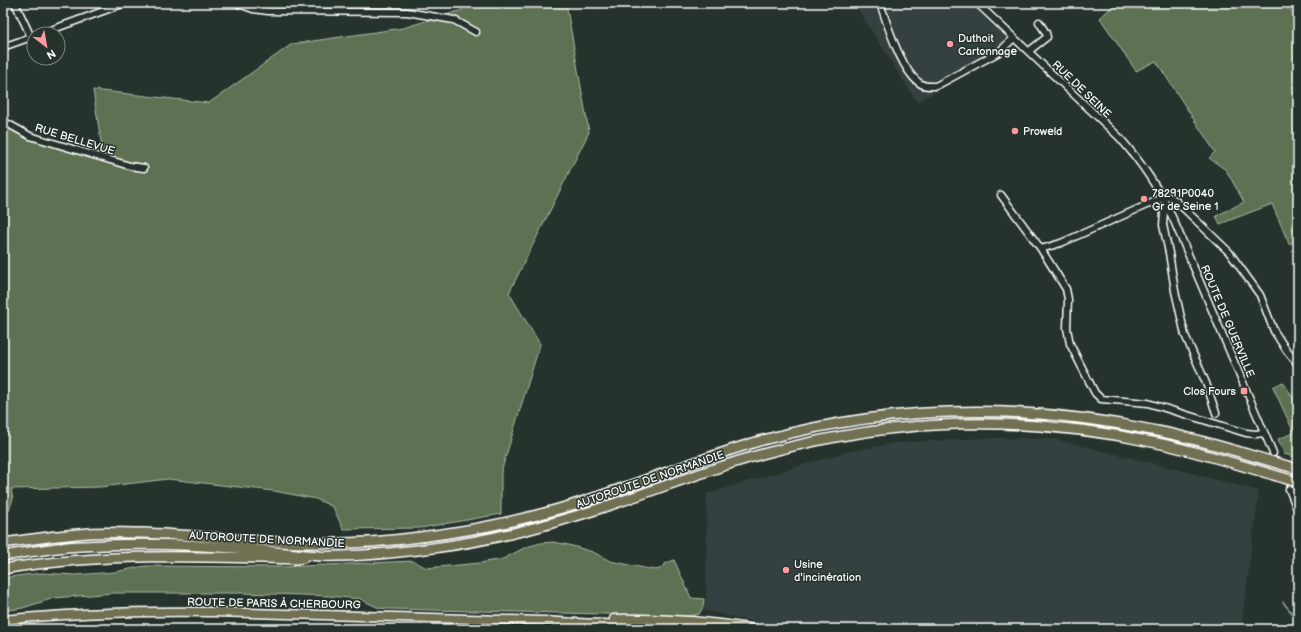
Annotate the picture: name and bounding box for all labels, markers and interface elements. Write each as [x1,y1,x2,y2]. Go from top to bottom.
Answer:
north arrow [26,26,66,66]
place label: Duthoit Cartonnage [958,32,1017,58]
marker: Duthoit Cartonnage [945,39,955,49]
text: N [44,46,58,62]
street label: RUE DE SEINE [1049,58,1114,121]
street label: RUE BELLEVUE [33,121,116,158]
place label: Proweld [1023,125,1062,138]
marker: Proweld [1010,126,1020,136]
place label: 78291P0040 Gr de Seine 1 [1152,187,1218,213]
marker: 78291P0040 Gr de Seine 1 [1139,194,1149,204]
street label: ROUTE DE GUERVILLE [1198,263,1257,379]
place label: Clos Fours [1183,385,1237,398]
marker: Clos Fours [1239,386,1249,396]
street label: AUTOROUTE DE NORMANDIE [574,448,726,511]
street label: AUTOROUTE DE NORMANDIE [189,529,345,550]
place label: Usine d'incinération [794,558,861,584]
marker: Usine d'incinération [781,565,791,575]
street label: ROUTE DE PARIS À CHERBOURG [187,594,361,612]

